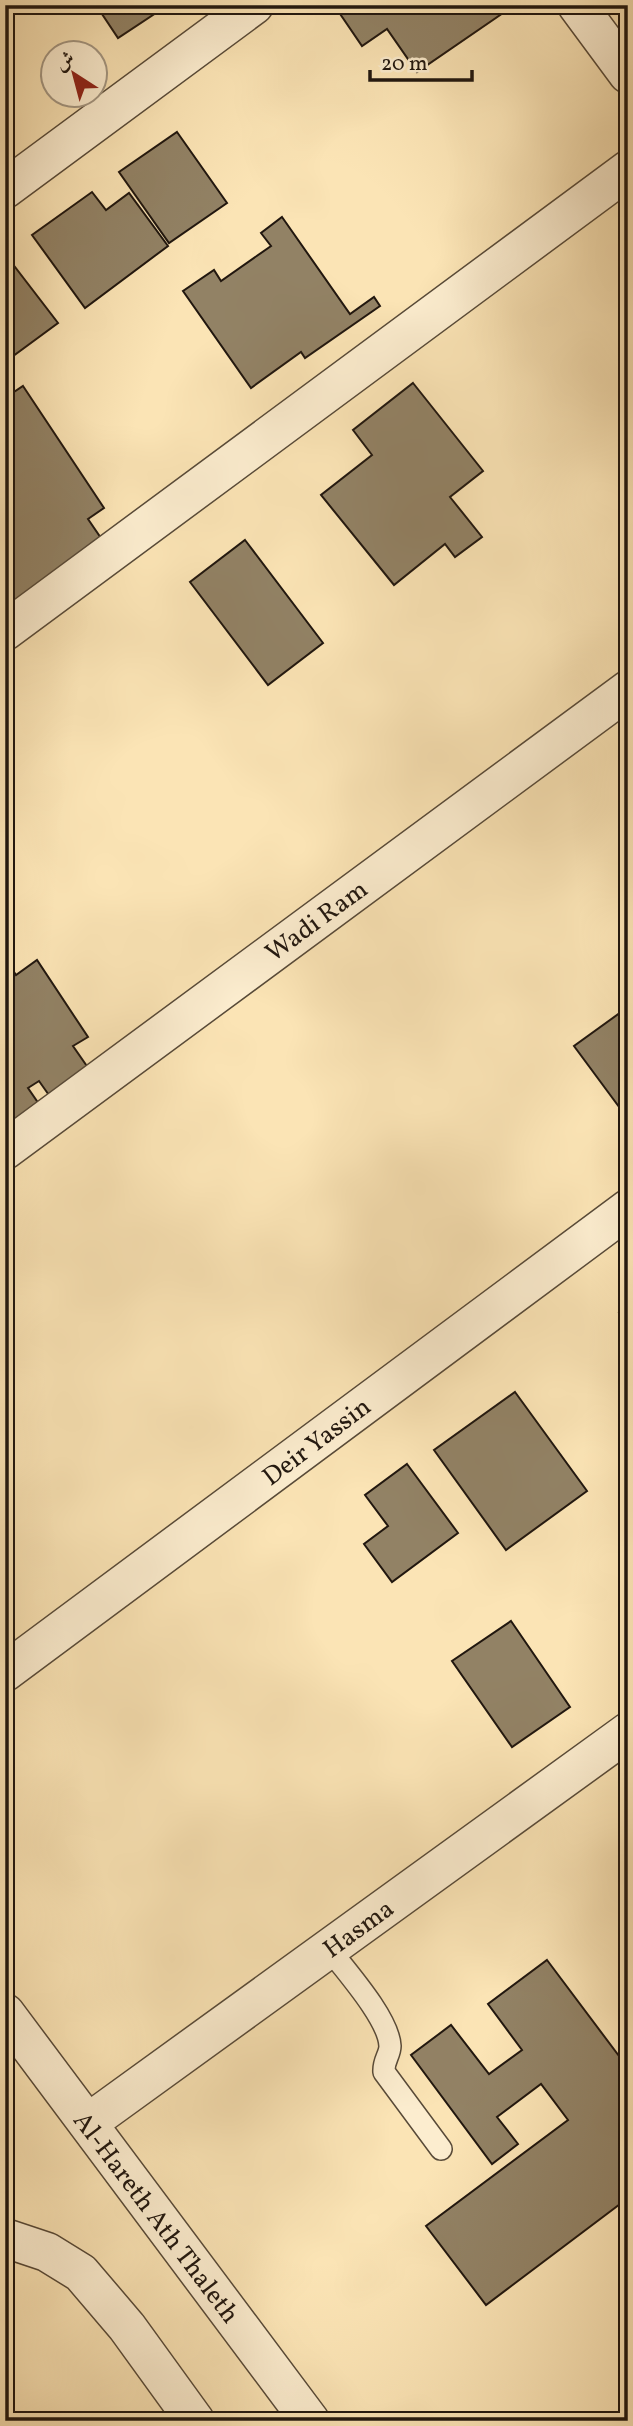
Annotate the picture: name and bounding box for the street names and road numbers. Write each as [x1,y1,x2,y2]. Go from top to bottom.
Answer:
street label: Wadi Ram [259,872,376,971]
street label: Deir Yassin [255,1390,379,1495]
street label: Hasma [316,1892,402,1968]
street label: Al-Hareth Ath Thaleth [64,2105,247,2331]

